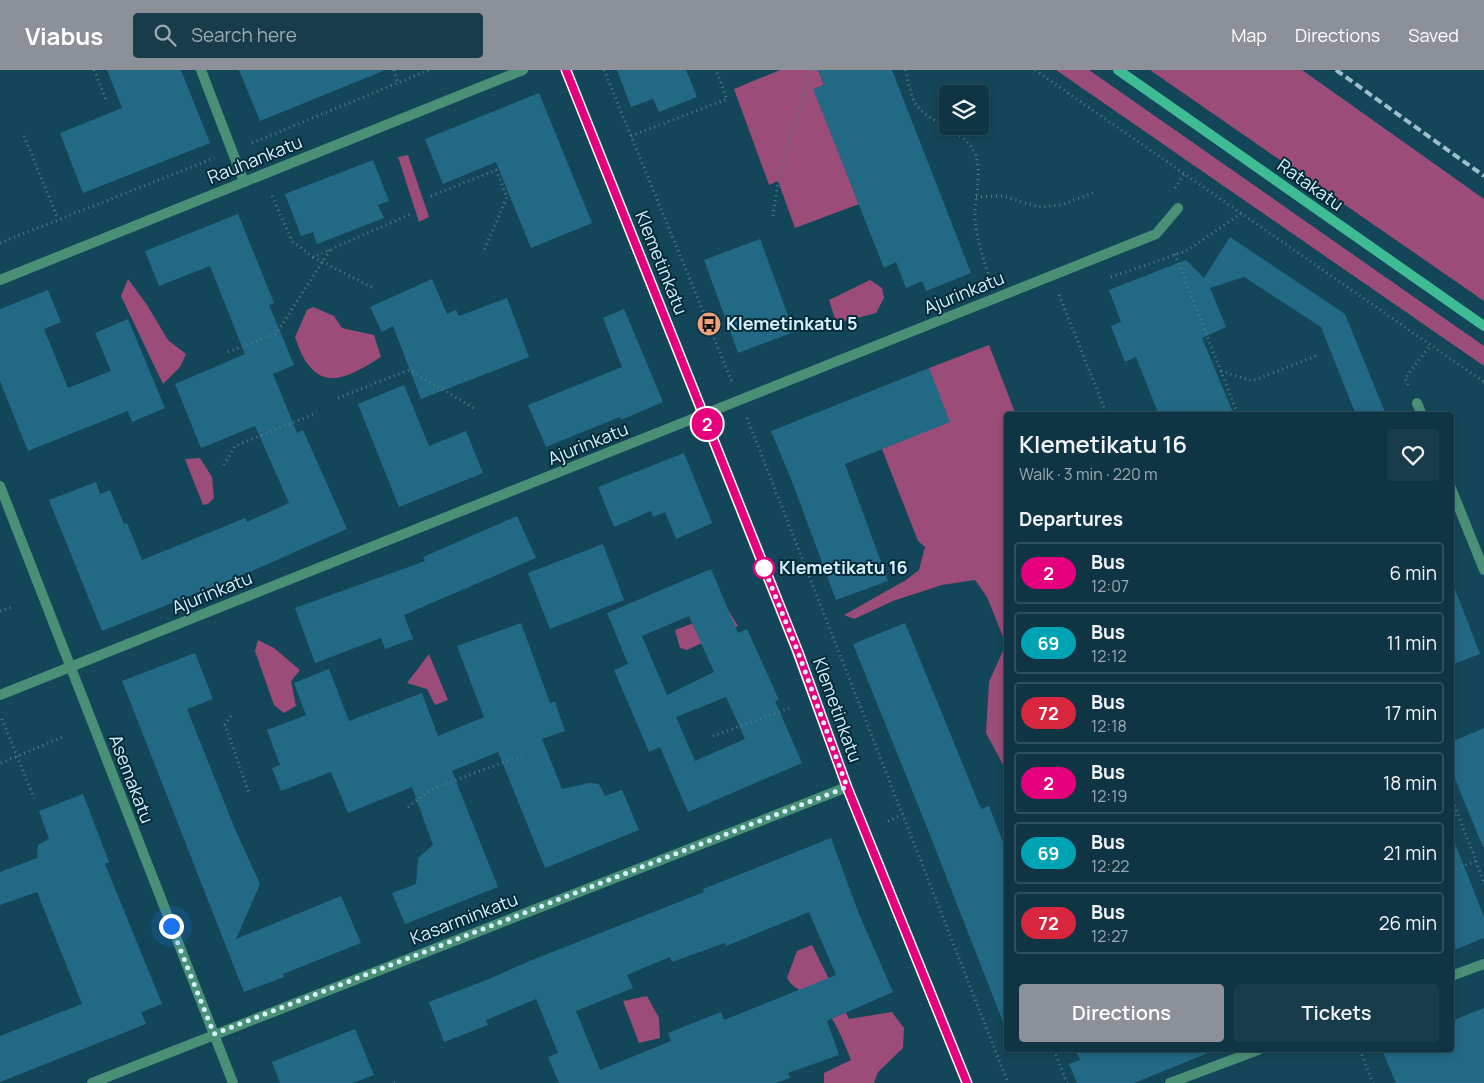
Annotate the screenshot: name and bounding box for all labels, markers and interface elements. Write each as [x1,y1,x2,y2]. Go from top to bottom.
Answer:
search box [133,13,483,58]
text: Viabus [25,19,103,52]
icon: search [151,21,179,49]
text: Search here [191,22,297,48]
text: Map [1231,23,1267,47]
text: Directions [1295,23,1380,47]
text: Saved [1408,23,1459,47]
map controls [939,85,989,135]
button: layers [939,85,989,135]
street label: Rauhankatu [204,129,306,189]
street label: Ratakatu [1273,153,1348,216]
street label: Klemetinkatu [630,207,694,318]
street label: Ajurinkatu [920,265,1007,319]
bus stop icon: Klemetinkatu 5 [696,311,722,337]
place label: Klemetinkatu 5 [726,311,858,335]
line badge: 2 [691,408,723,440]
text: 2 [702,412,712,436]
street label: Ajurinkatu [544,416,631,470]
text: Klemetikatu 16 [1019,427,1187,460]
button: heart [1387,429,1439,481]
text: Walk · 3 min · 220 m [1019,463,1157,485]
text: Departures [1019,506,1123,532]
text: Bus [1091,549,1125,575]
place label: Klemetikatu 16 [779,555,908,579]
marker: Klemetikatu 16 [753,557,775,579]
text: 6 min [1390,560,1437,586]
text: 2 [1043,561,1054,585]
street label: Ajurinkatu [168,565,255,619]
text: 12:07 [1091,575,1129,597]
text: Bus [1091,619,1125,645]
text: 11 min [1387,630,1437,656]
text: 69 [1038,631,1059,655]
text: 12:12 [1091,645,1127,667]
street label: Klemetinkatu [808,654,868,765]
text: Bus [1091,689,1125,715]
text: 17 min [1384,700,1437,726]
text: 72 [1038,701,1059,725]
text: 12:18 [1091,715,1127,737]
street label: Asemakatu [104,731,160,826]
text: Bus [1091,759,1125,785]
text: 18 min [1383,770,1437,796]
text: 2 [1043,771,1054,795]
text: 12:19 [1091,785,1127,807]
text: Bus [1091,829,1125,855]
text: 21 min [1383,840,1437,866]
text: 69 [1038,841,1059,865]
text: 12:22 [1091,855,1129,877]
street label: Kasarminkatu [406,887,521,950]
text: Bus [1091,899,1125,925]
text: 26 min [1379,910,1437,936]
text: 72 [1038,911,1059,935]
your location [159,914,184,939]
text: 12:27 [1091,925,1128,947]
button: Directions [1019,984,1224,1042]
button: Tickets [1234,984,1439,1042]

